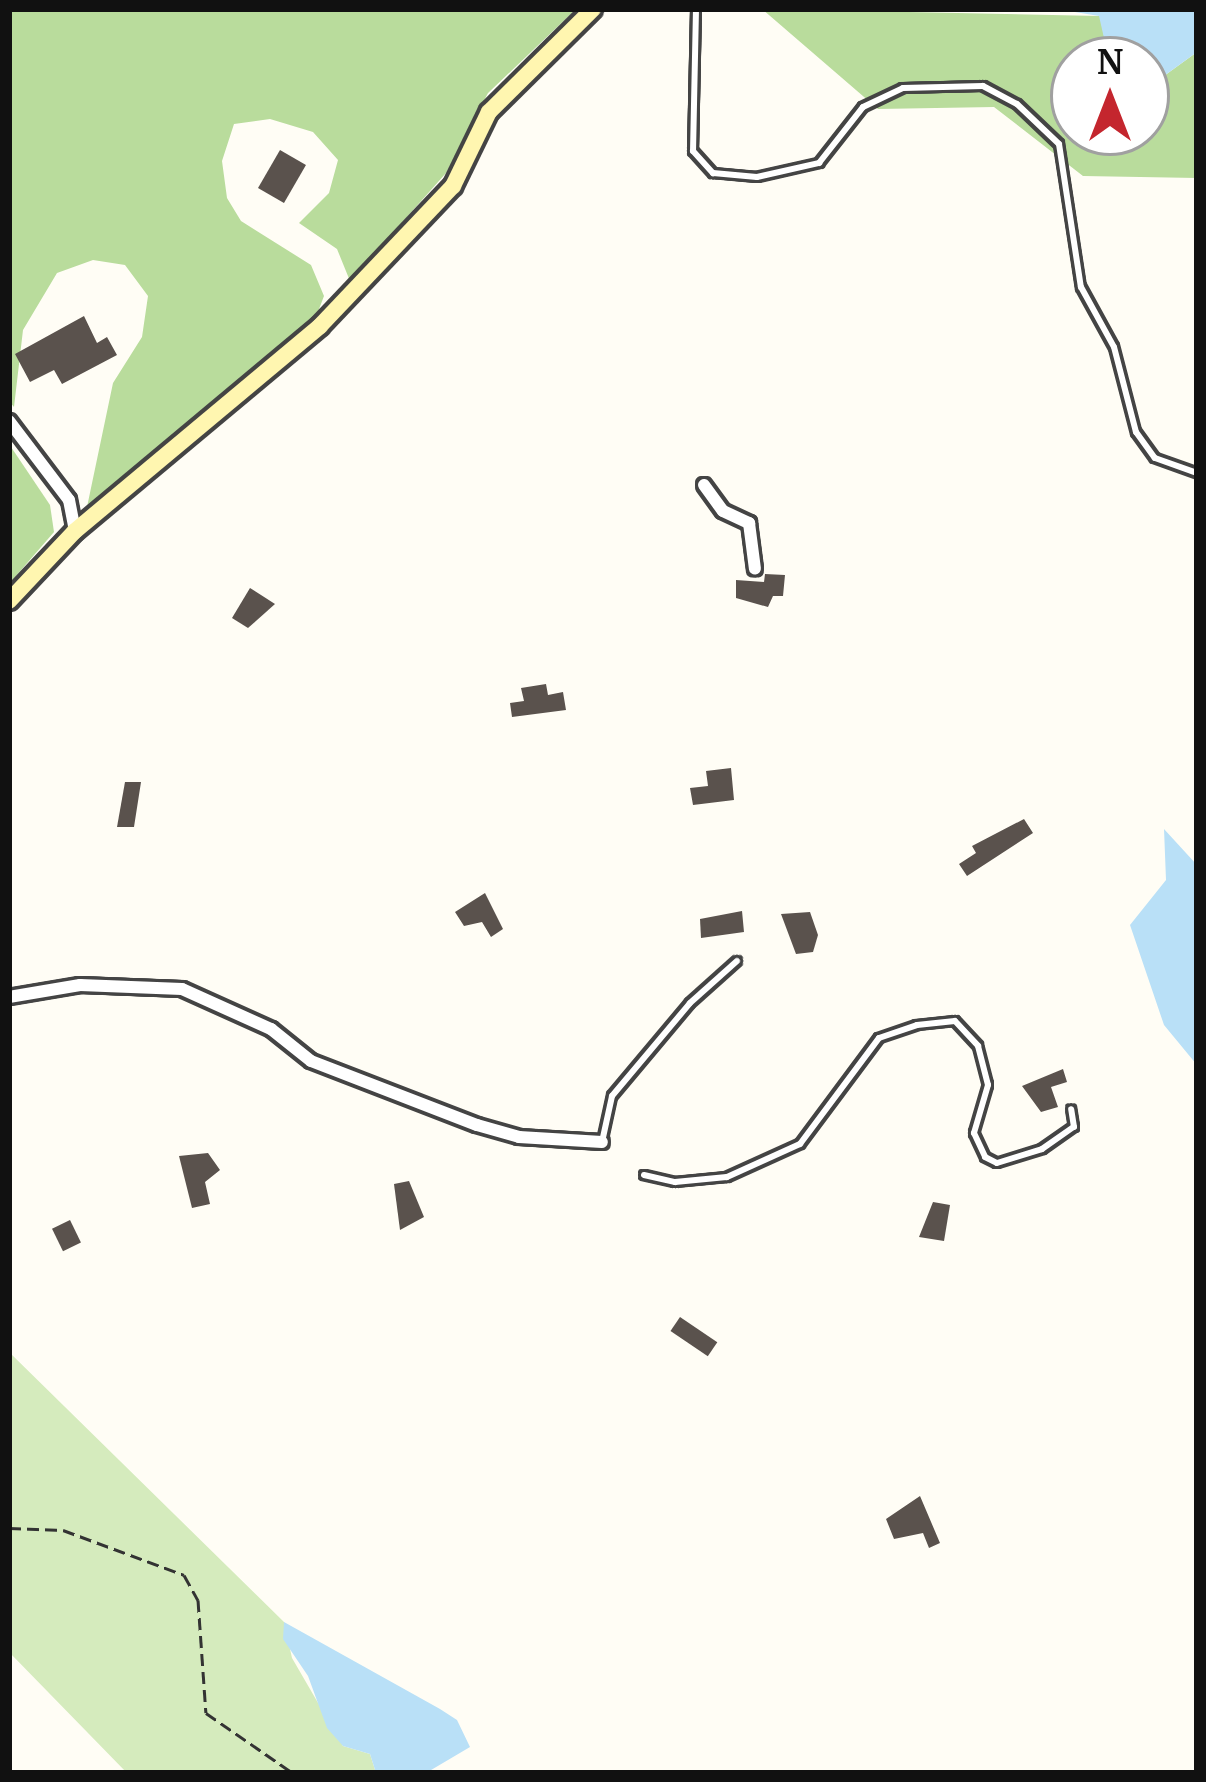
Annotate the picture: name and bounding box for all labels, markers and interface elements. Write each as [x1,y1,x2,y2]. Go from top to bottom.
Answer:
north arrow [1050,36,1170,156]
text: N [1097,42,1123,83]

